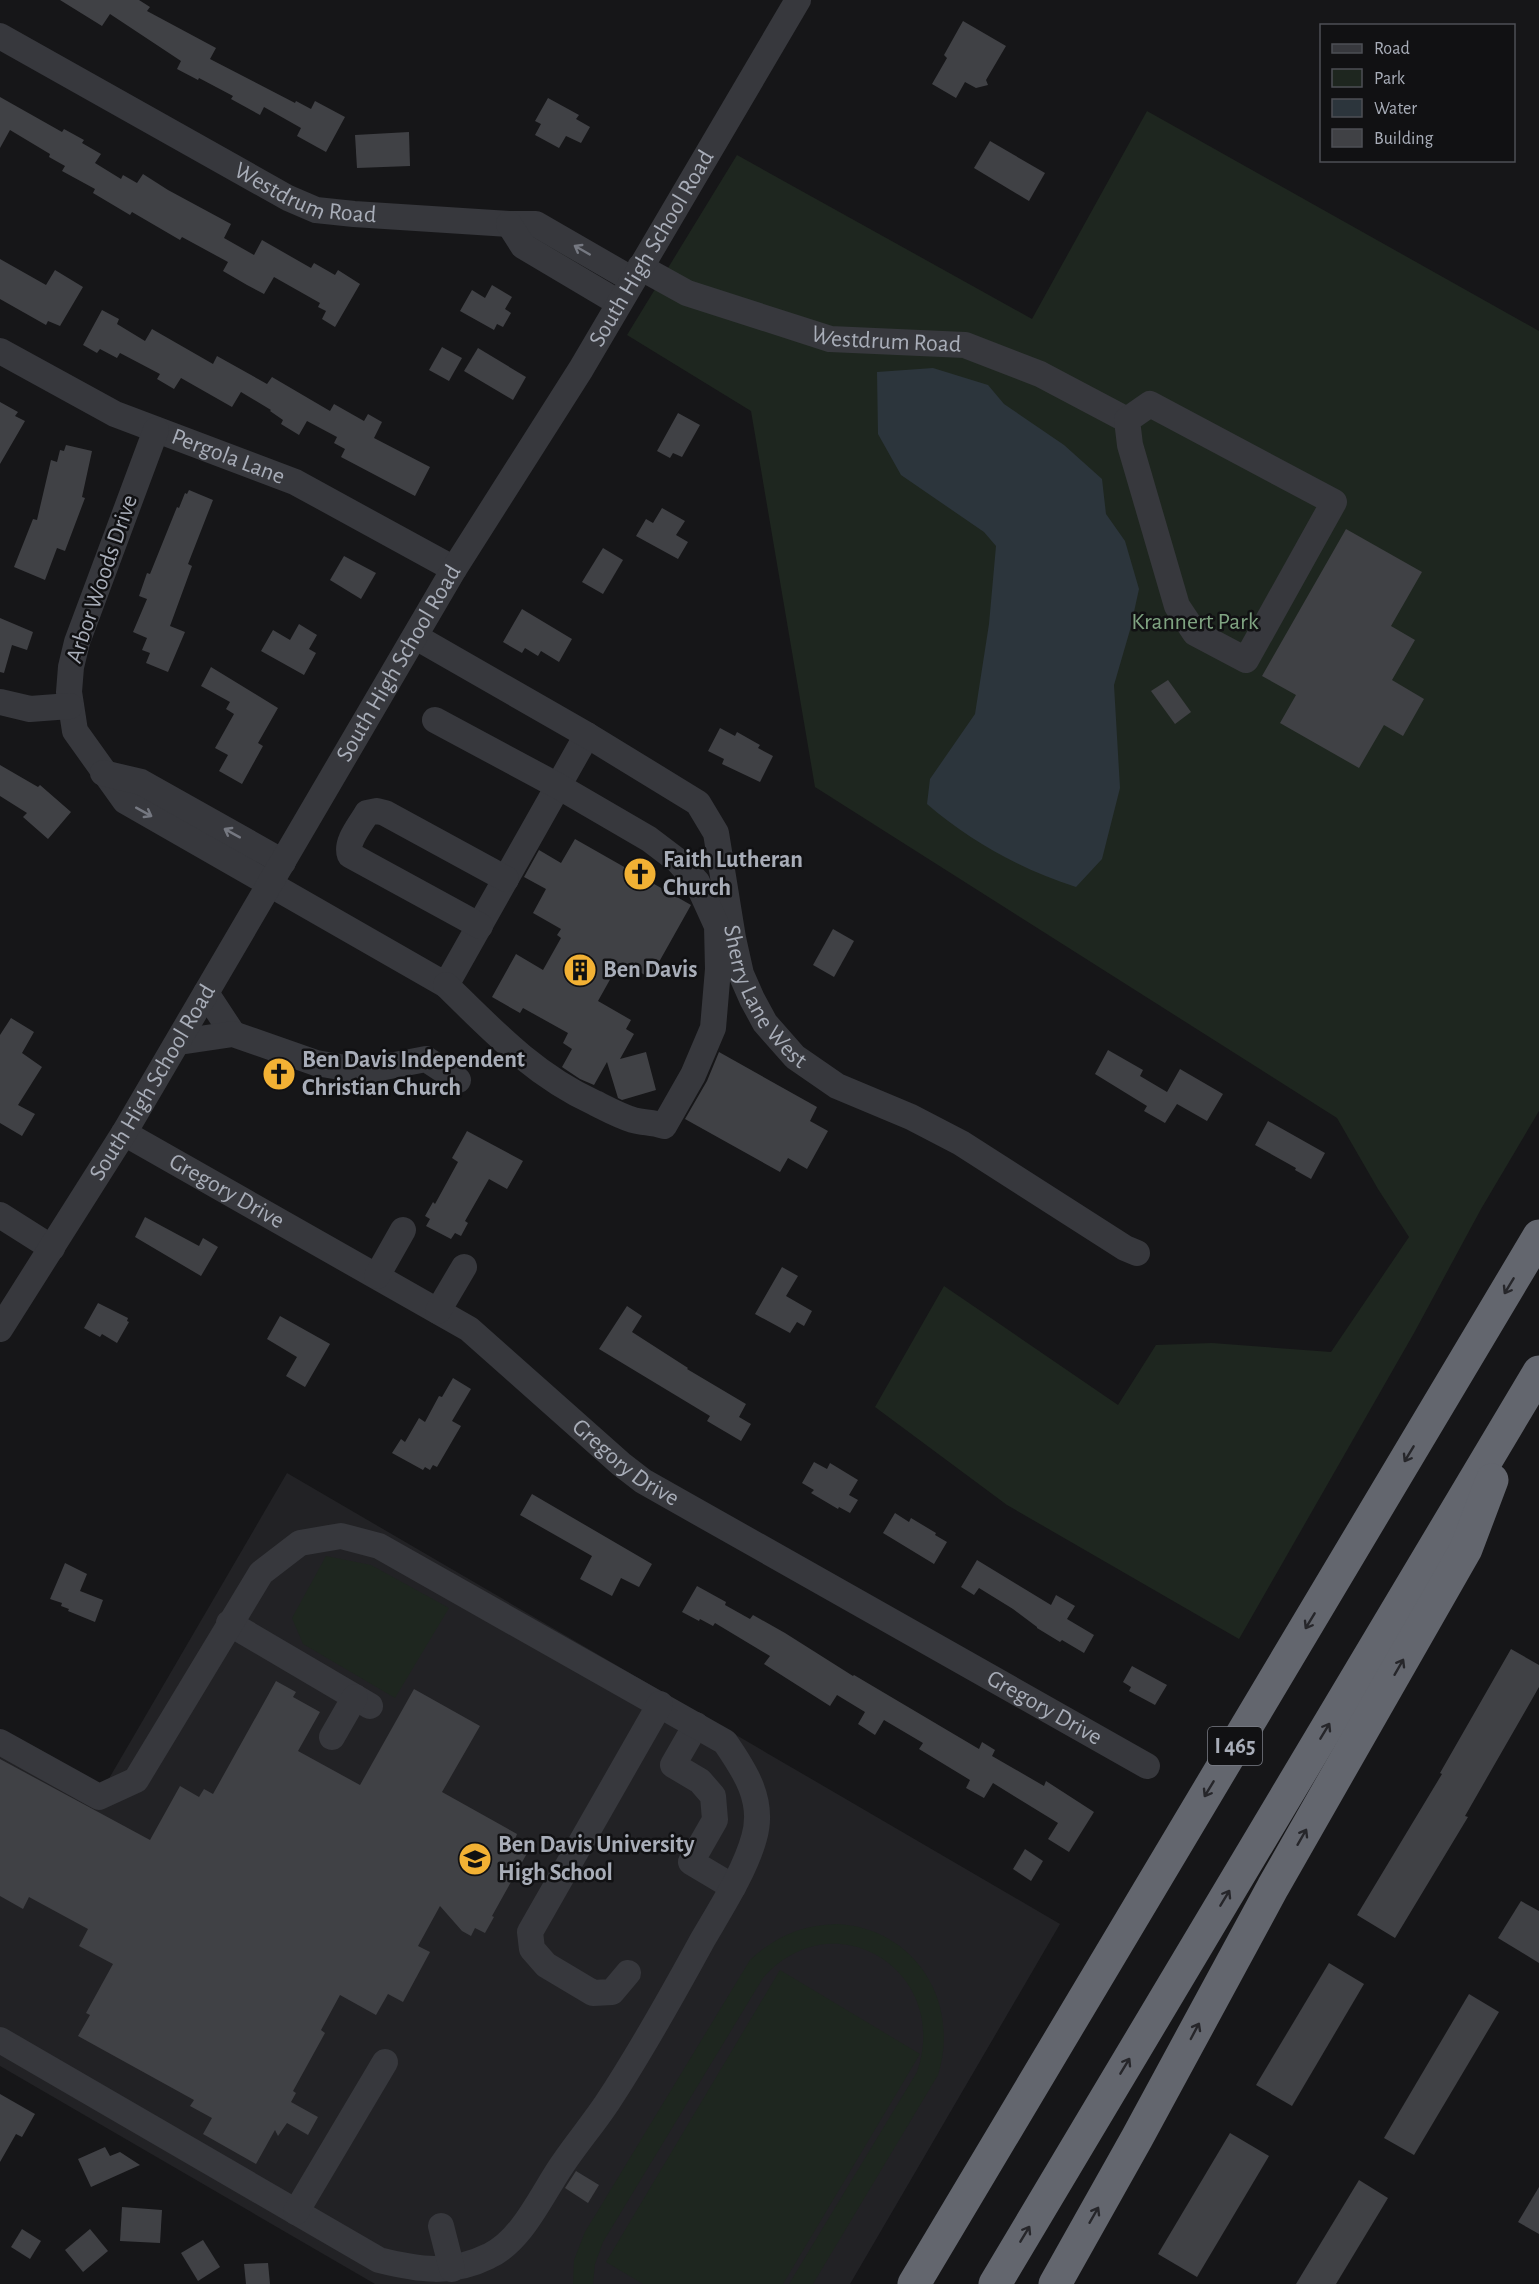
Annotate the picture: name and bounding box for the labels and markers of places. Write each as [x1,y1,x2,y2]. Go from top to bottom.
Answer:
place label: Faith Lutheran Church [663,848,803,900]
church icon: Faith Lutheran Church [622,856,658,892]
building icon: Ben Davis [562,952,598,988]
place label: Ben Davis [603,958,698,982]
place label: Ben Davis Independent Christian Church [302,1048,525,1100]
church icon: Ben Davis Independent Christian Church [261,1056,297,1092]
place label: Ben Davis University High School [498,1833,695,1885]
school or university icon: Ben Davis University High School [457,1841,493,1877]

